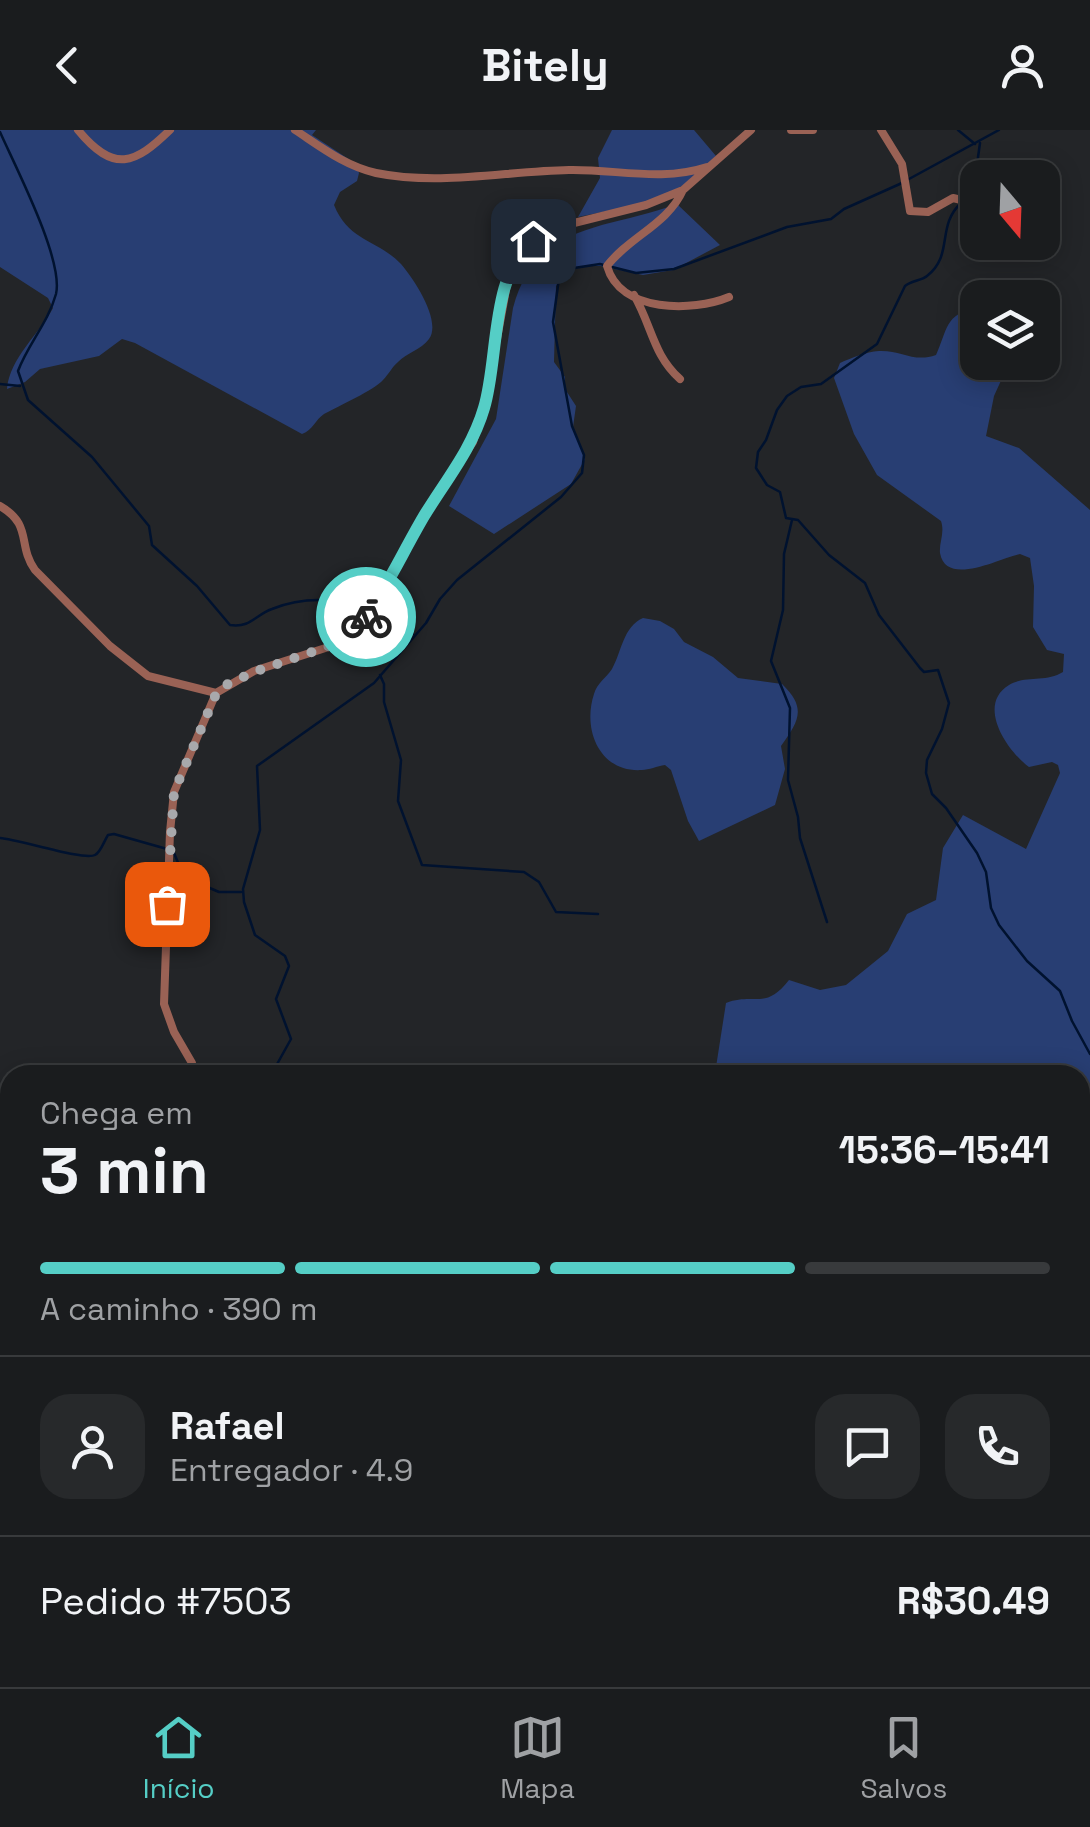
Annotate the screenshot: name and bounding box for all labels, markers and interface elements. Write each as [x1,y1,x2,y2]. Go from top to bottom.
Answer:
text: Bitely [481,37,609,94]
icon: back [40,38,95,93]
icon: person [995,38,1050,93]
north arrow [960,160,1060,260]
map controls [960,160,1060,380]
pin [491,199,576,284]
icon: home [506,214,561,269]
button: layers [960,280,1060,380]
courier [316,567,416,667]
icon: bike [339,590,394,645]
pin [125,862,210,947]
icon: bag [140,877,195,932]
text: Chega em [40,1093,193,1133]
text: 15:36–15:41 [839,1126,1050,1174]
text: 3 min [40,1129,209,1212]
text: A caminho · 390 m [40,1289,317,1329]
button: person [40,1394,145,1499]
button: chat [815,1394,920,1499]
button: phone [945,1394,1050,1499]
text: Rafael [170,1402,285,1450]
text: Entregador · 4.9 [170,1450,413,1490]
text: Pedido #7503 [40,1577,292,1625]
text: R$30.49 [897,1577,1050,1625]
tab: Início [143,1710,215,1806]
tab: Mapa [500,1710,575,1806]
tab: Salvos [860,1710,947,1806]

